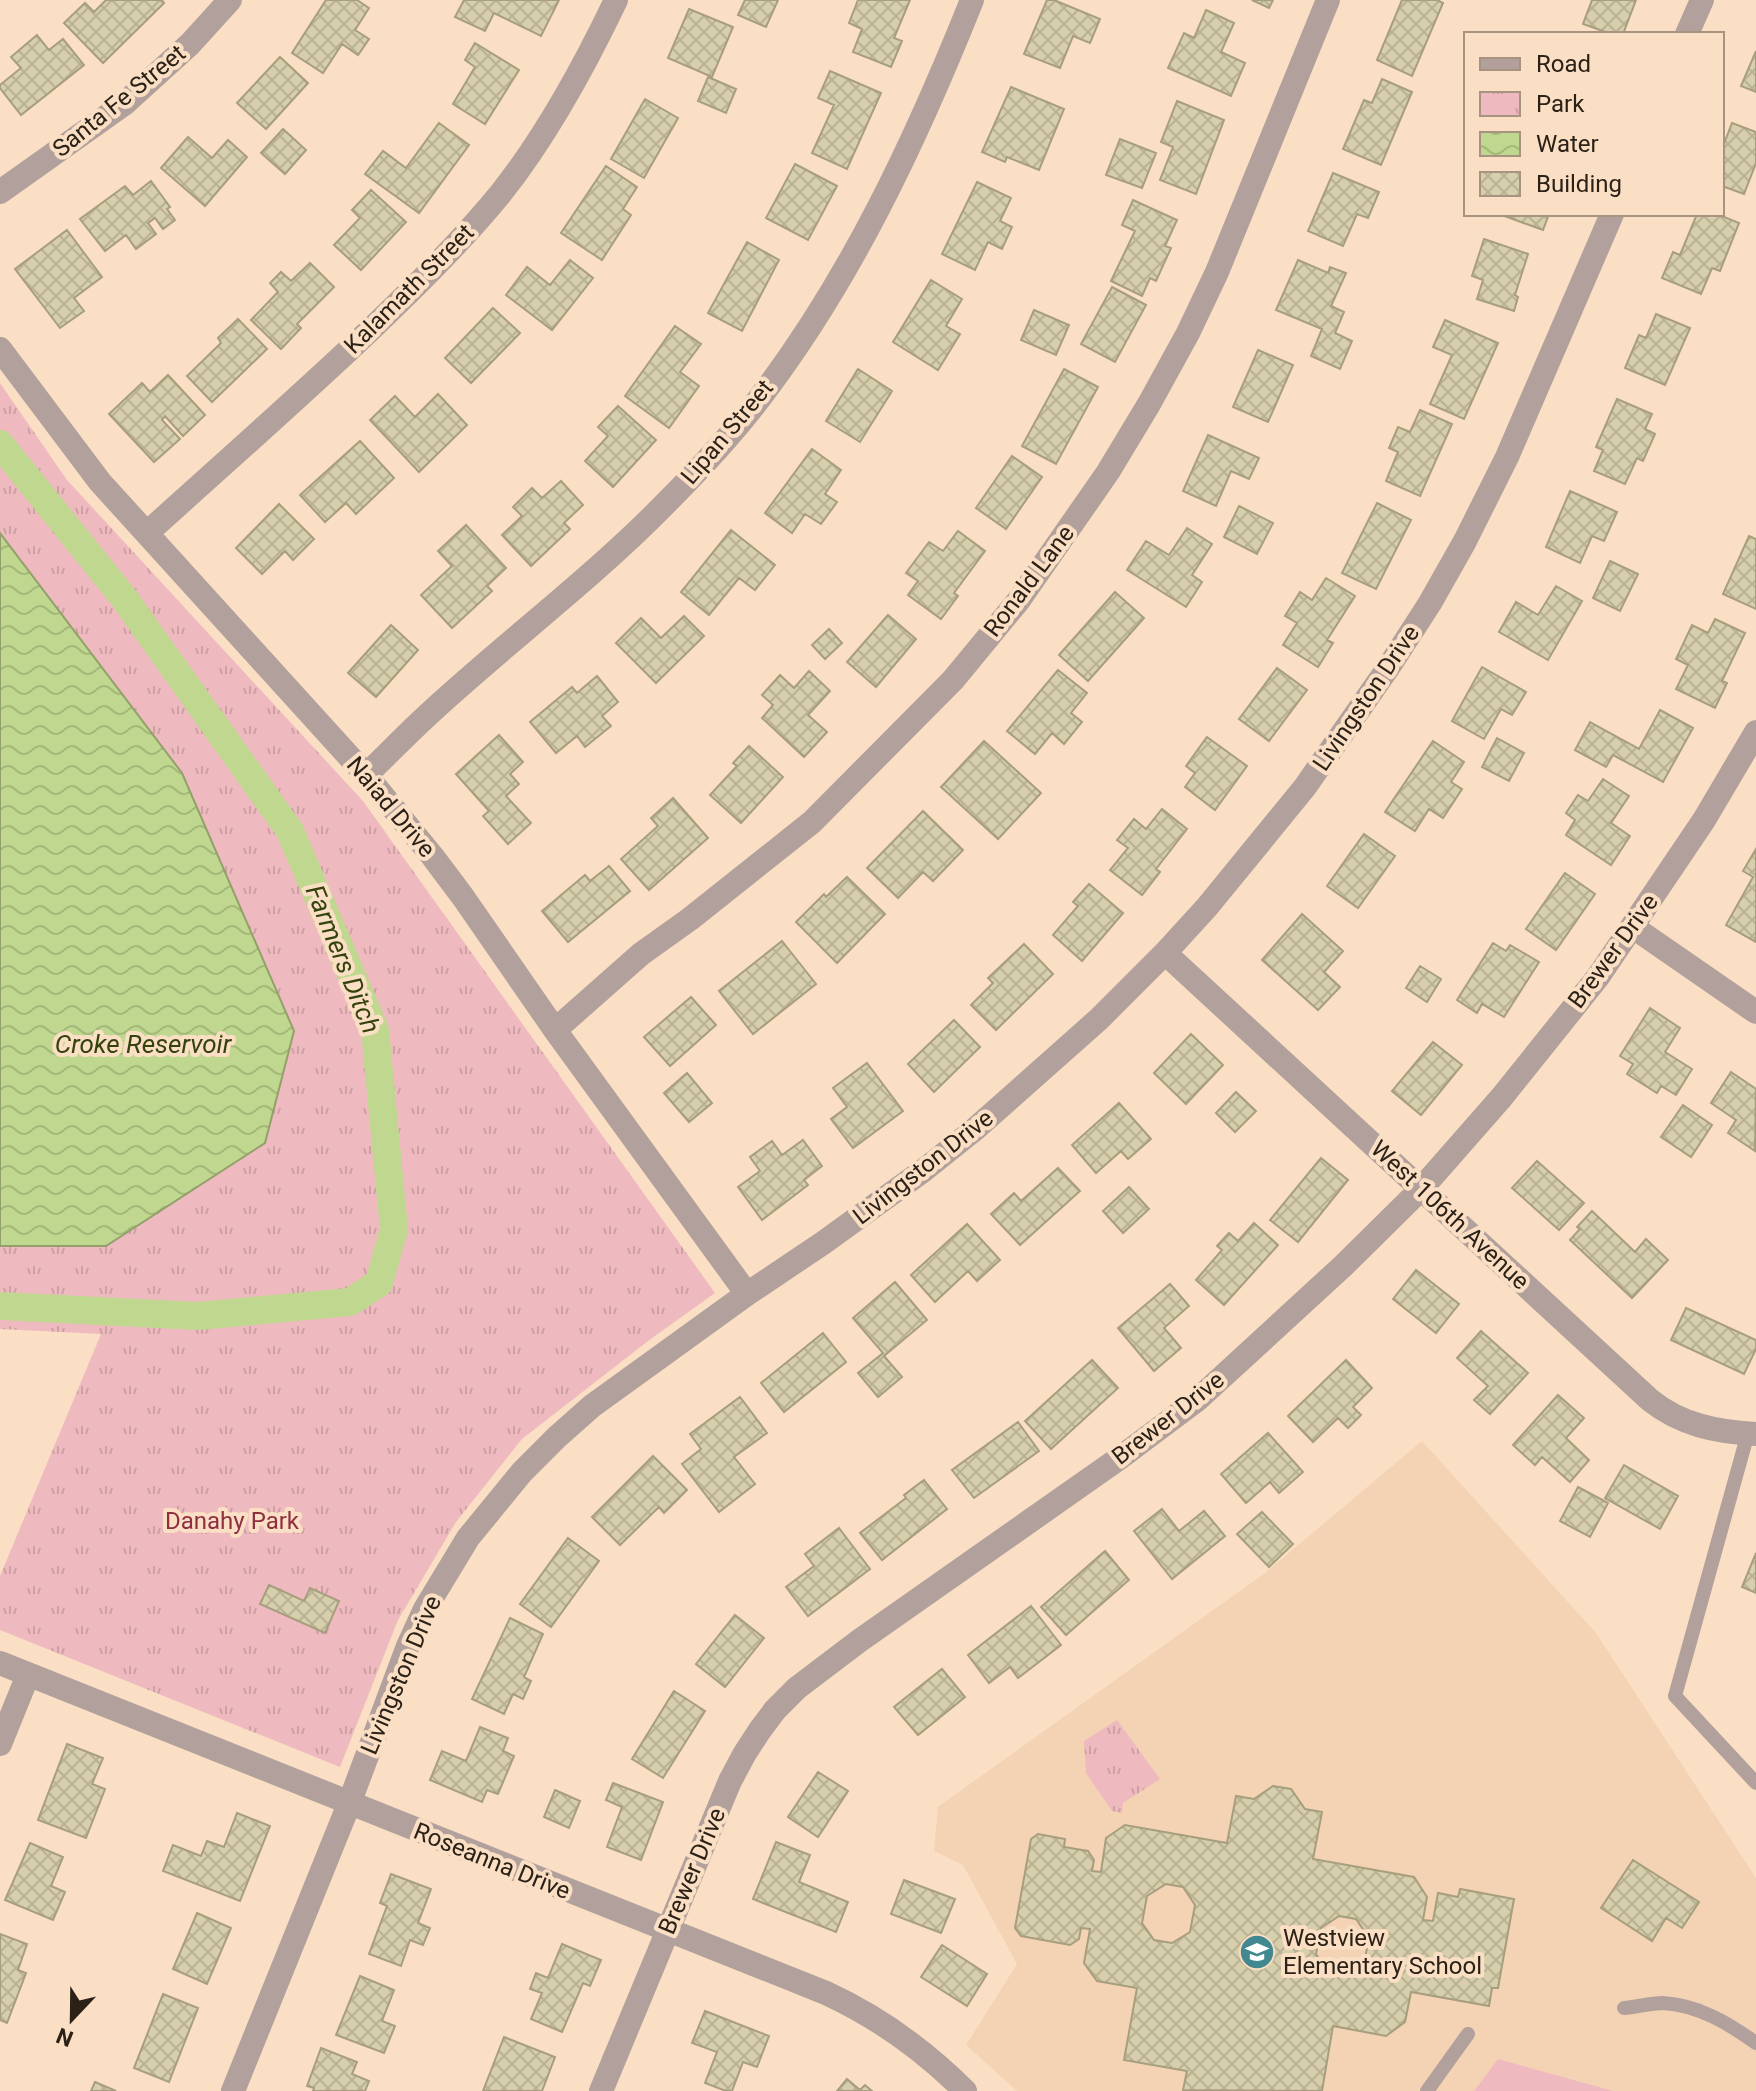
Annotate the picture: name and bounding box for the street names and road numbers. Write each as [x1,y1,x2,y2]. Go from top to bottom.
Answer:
street label: Santa Fe Street [47,39,191,163]
street label: Kalamath Street [338,218,480,360]
street label: Lipan Street [675,374,779,490]
street label: Ronald Lane [978,520,1080,642]
street label: Livingston Drive [1307,620,1425,776]
street label: Naiad Drive [341,751,441,863]
street label: Brewer Drive [1562,888,1664,1014]
street label: Livingston Drive [847,1104,999,1230]
street label: West 106th Avenue [1365,1135,1535,1295]
street label: Brewer Drive [1106,1366,1230,1470]
street label: Livingston Drive [355,1591,447,1759]
street label: Brewer Drive [653,1804,731,1938]
street label: Roseanna Drive [410,1817,574,1905]

